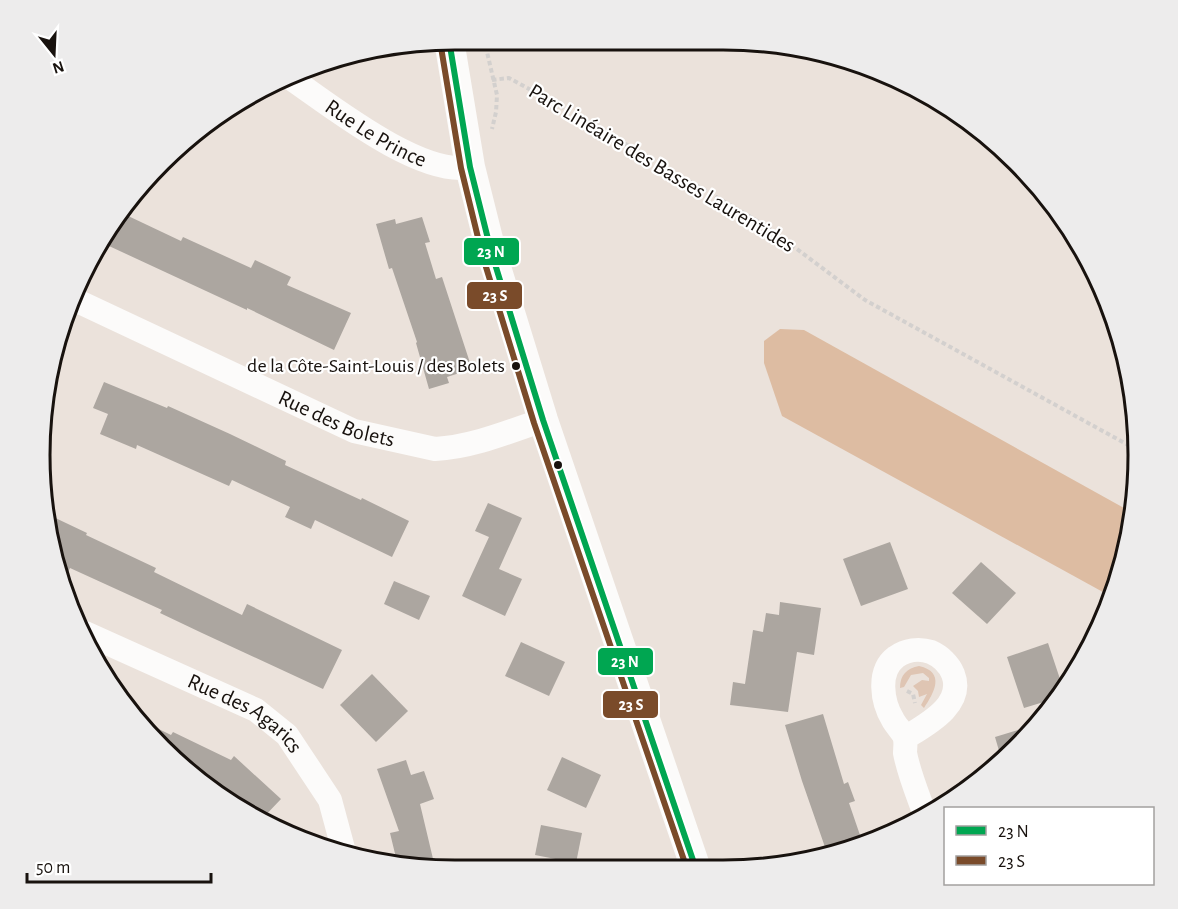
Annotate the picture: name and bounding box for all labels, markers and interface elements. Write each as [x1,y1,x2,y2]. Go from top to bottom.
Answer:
north arrow [24,24,84,84]
text: N [51,58,66,77]
street label: Parc Linéaire des Basses Laurentides [525,80,799,256]
street label: Rue Le Prince [321,95,430,171]
line badge: 23 N [463,237,520,266]
text: 23 N [477,244,505,260]
line badge: 23 S [466,281,523,310]
text: 23 S [483,288,507,304]
place label: de la Côte-Saint-Louis / des Bolets [247,356,505,376]
marker: de la Côte-Saint-Louis / des Bolets [510,360,522,372]
street label: Rue des Bolets [275,386,397,451]
unlabelled marker [552,459,564,471]
line badge: 23 N [597,647,654,676]
text: 23 N [611,654,639,670]
street label: Rue des Agarics [184,670,307,757]
line badge: 23 S [602,690,659,719]
text: 23 S [619,697,643,713]
legend [944,807,1154,885]
text: 23 N [998,823,1029,841]
scale bar [27,846,212,884]
text: 23 S [998,853,1025,871]
text: 50 m [36,859,70,877]

